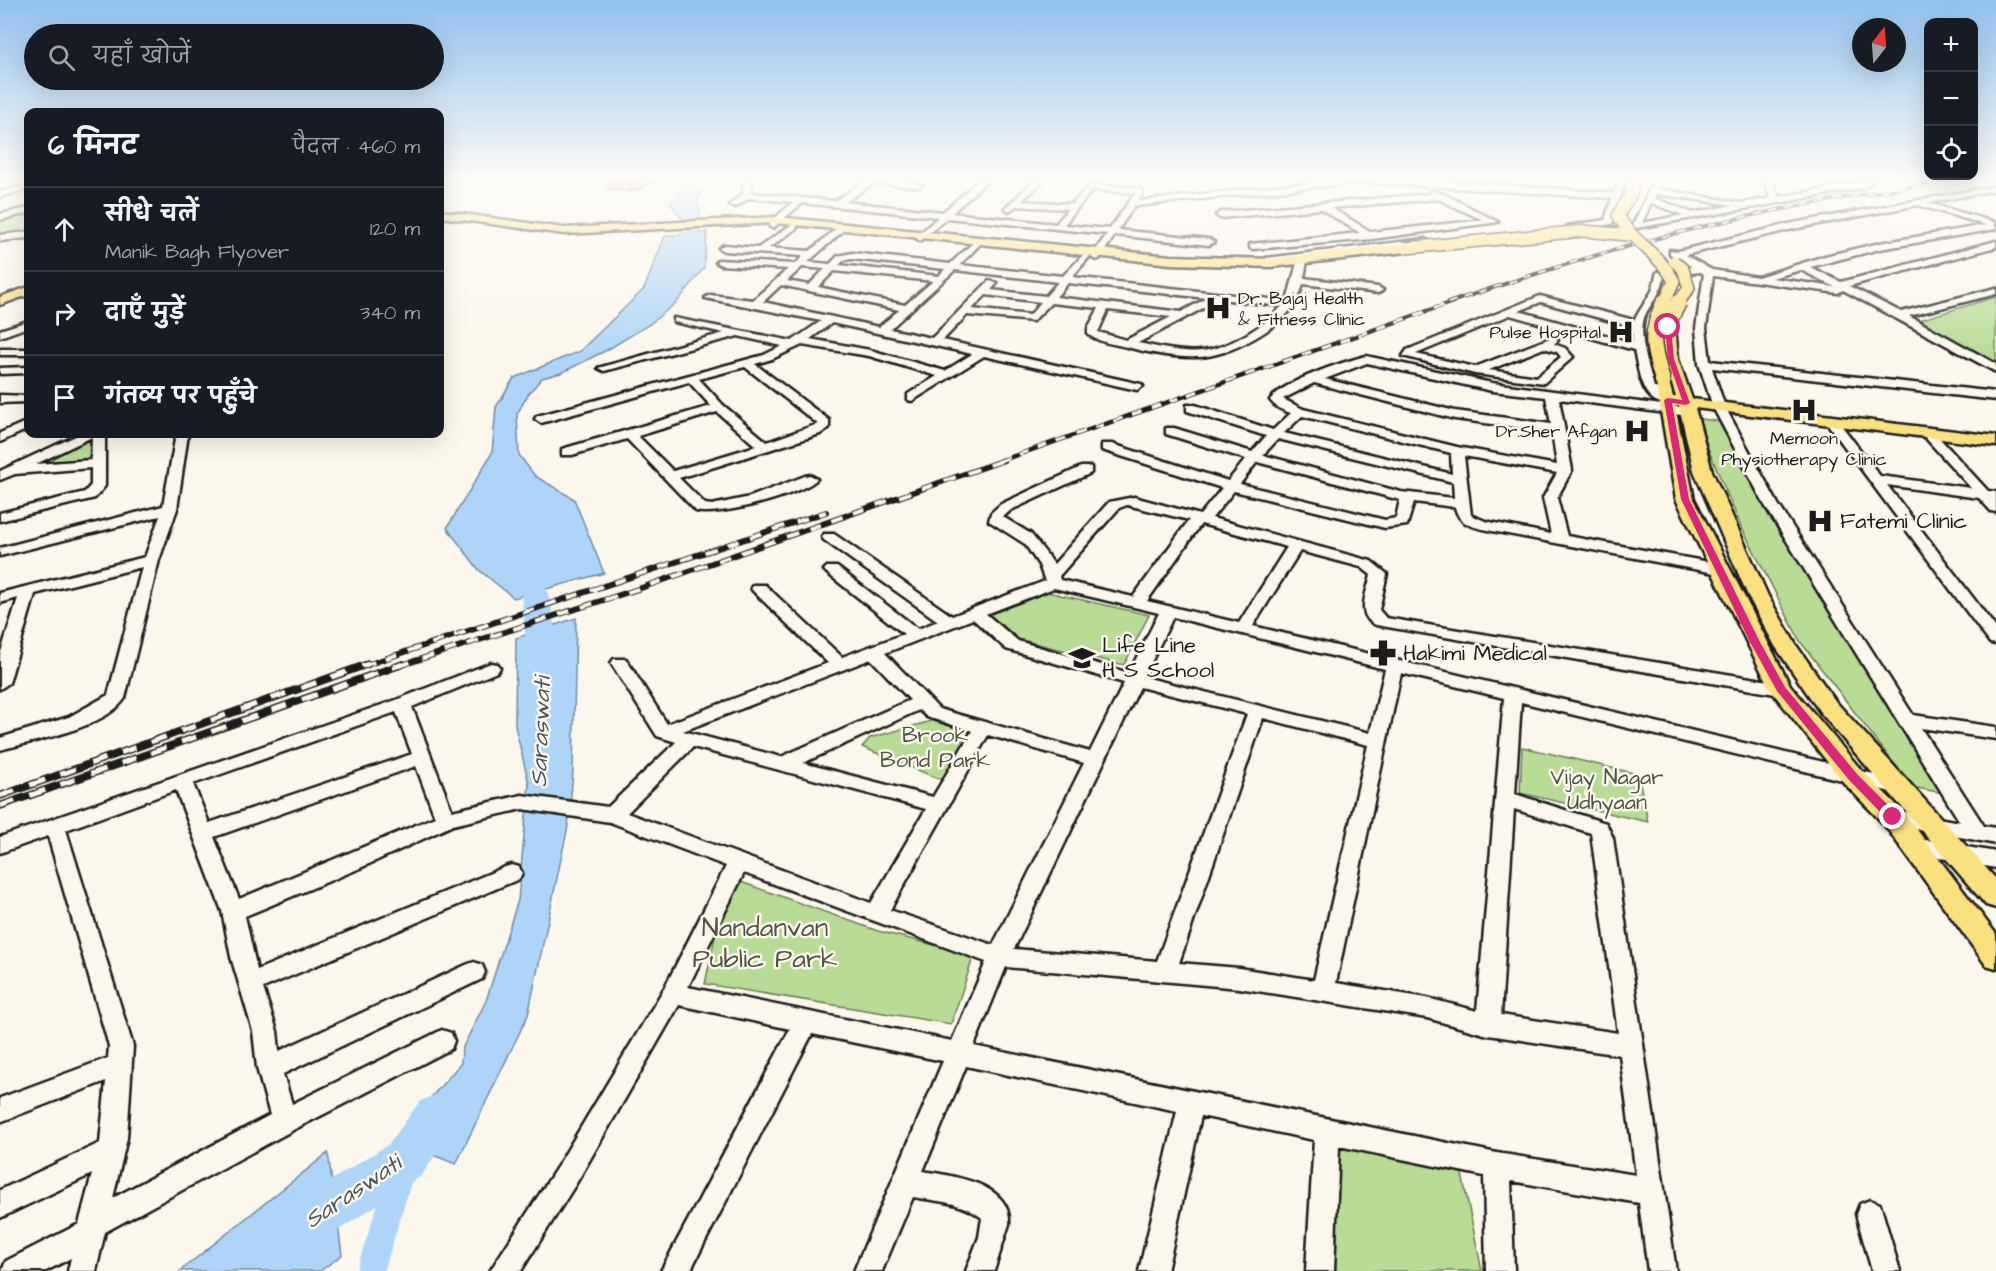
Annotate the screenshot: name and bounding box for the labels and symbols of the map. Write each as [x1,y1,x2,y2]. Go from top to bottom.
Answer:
north arrow [1852,18,1906,72]
place label: Dr. Bajaj Health & Fitness Clinic [1238,286,1365,332]
hospital icon: Dr. Bajaj Health & Fitness Clinic [1203,293,1233,323]
route start [1654,313,1680,339]
hospital icon: Pulse Hospital [1606,317,1636,347]
place label: Pulse Hospital [1490,320,1601,345]
hospital icon: Memoon Physiotherapy Clinic [1789,395,1819,425]
hospital icon: Dr.Sher Afgan [1622,416,1652,446]
place label: Dr.Sher Afgan [1496,419,1617,445]
place label: Memoon Physiotherapy Clinic [1721,426,1887,473]
hospital icon: Fatemi Clinic [1805,506,1835,536]
place label: Fatemi Clinic [1840,506,1967,537]
place label: Life Line H S School [1102,630,1214,686]
pharmacy icon: Hakimi Medical [1368,638,1398,668]
place label: Hakimi Medical [1403,638,1547,669]
school or university icon: Life Line H S School [1067,643,1097,673]
water label: Saraswati [522,673,560,788]
park label: Brook Bond Park [880,720,990,776]
park label: Vijay Nagar Udhyaan [1551,762,1663,819]
route end [1879,803,1905,829]
park label: Nandanvan Public Park [693,909,838,978]
water label: Saraswati [298,1145,411,1237]

